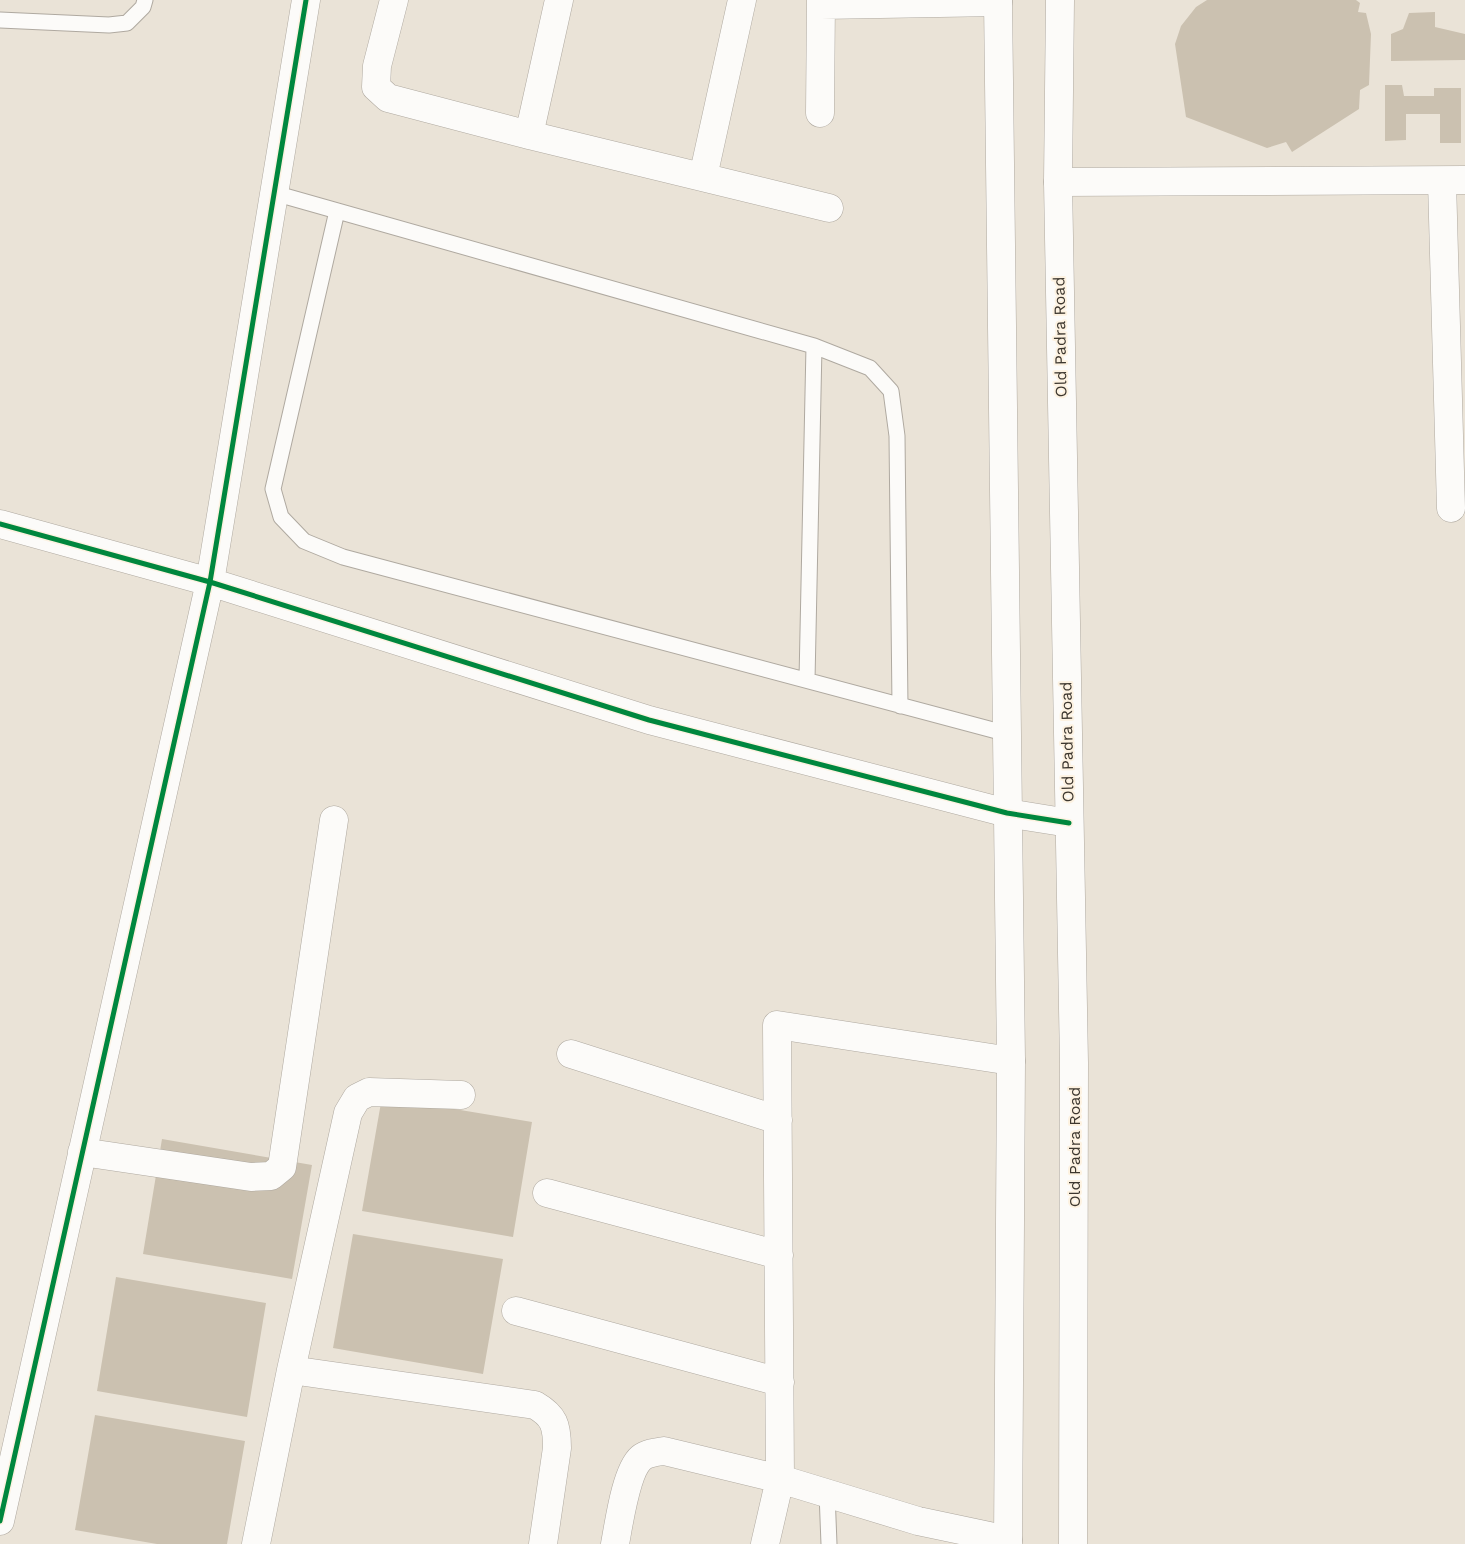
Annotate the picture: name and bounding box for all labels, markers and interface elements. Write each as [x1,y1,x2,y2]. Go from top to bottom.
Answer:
street label: Old Padra Road [1049,276,1071,398]
street label: Old Padra Road [1056,681,1078,803]
street label: Old Padra Road [1065,1087,1084,1207]

